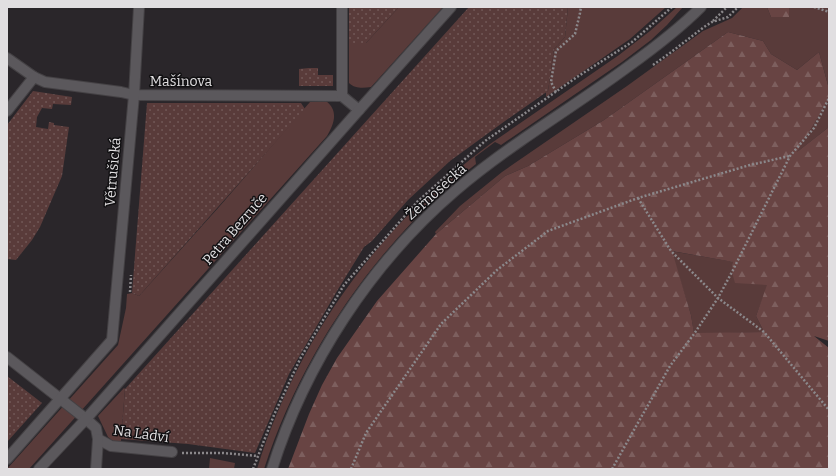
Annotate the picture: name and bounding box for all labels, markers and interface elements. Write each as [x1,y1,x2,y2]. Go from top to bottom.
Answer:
street label: Mašínova [150,73,213,90]
street label: Větrušická [102,136,125,207]
street label: Žernosecká [402,160,470,224]
street label: Petra Bezruče [199,190,271,268]
street label: Na Ládví [112,422,171,446]

